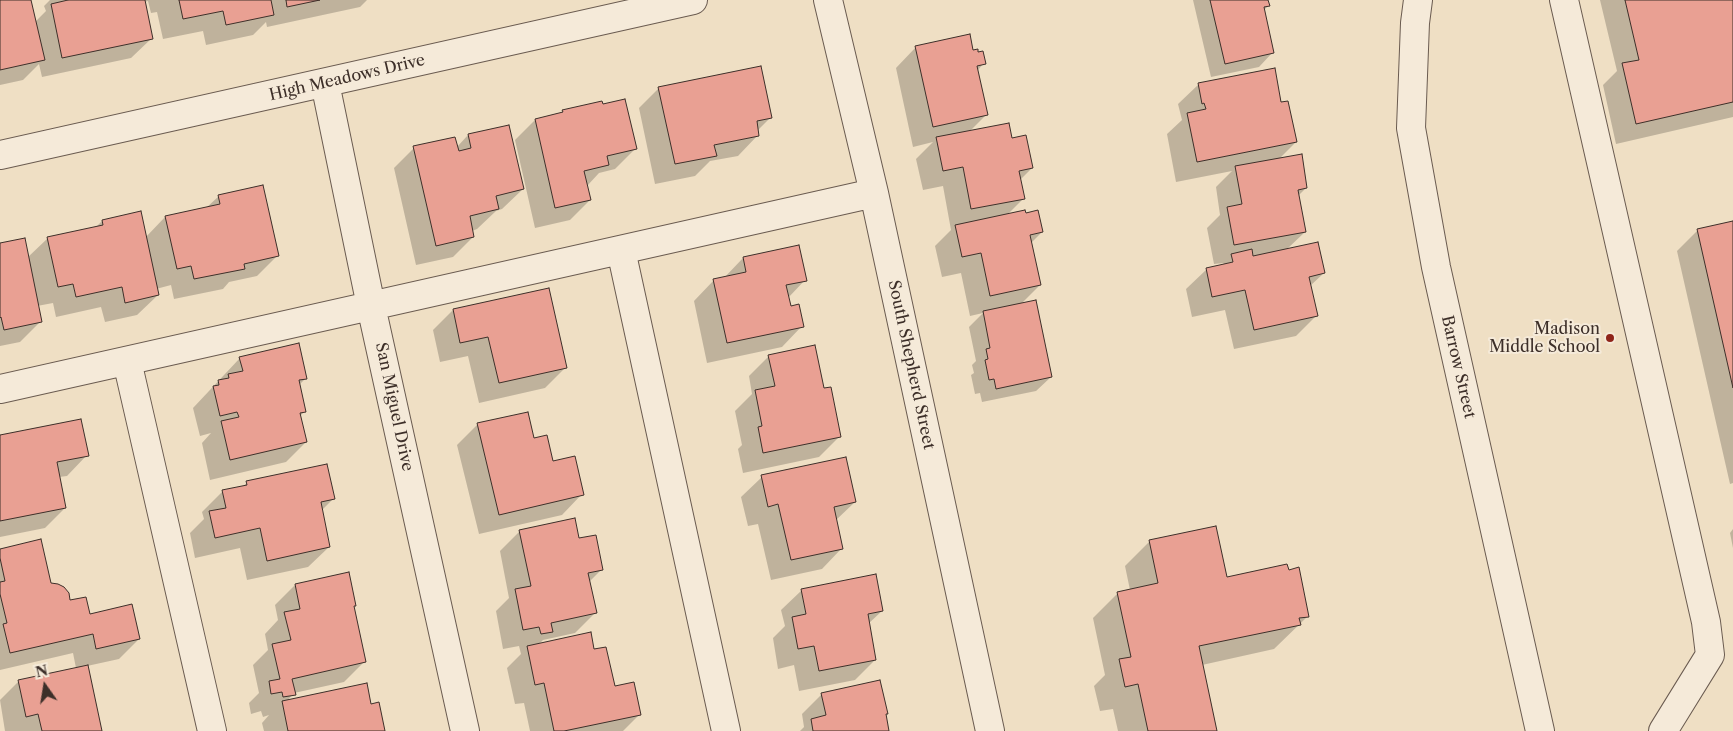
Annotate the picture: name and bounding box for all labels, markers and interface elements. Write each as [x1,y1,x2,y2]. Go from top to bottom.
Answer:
street label: High Meadows Drive [267,51,427,105]
street label: South Shepherd Street [884,279,938,451]
street label: Barrow Street [1437,314,1479,420]
place label: Madison Middle School [1489,319,1600,357]
marker: Madison Middle School [1604,332,1616,344]
street label: San Miguel Drive [371,341,417,473]
north arrow [20,661,70,711]
text: N [34,661,50,682]

